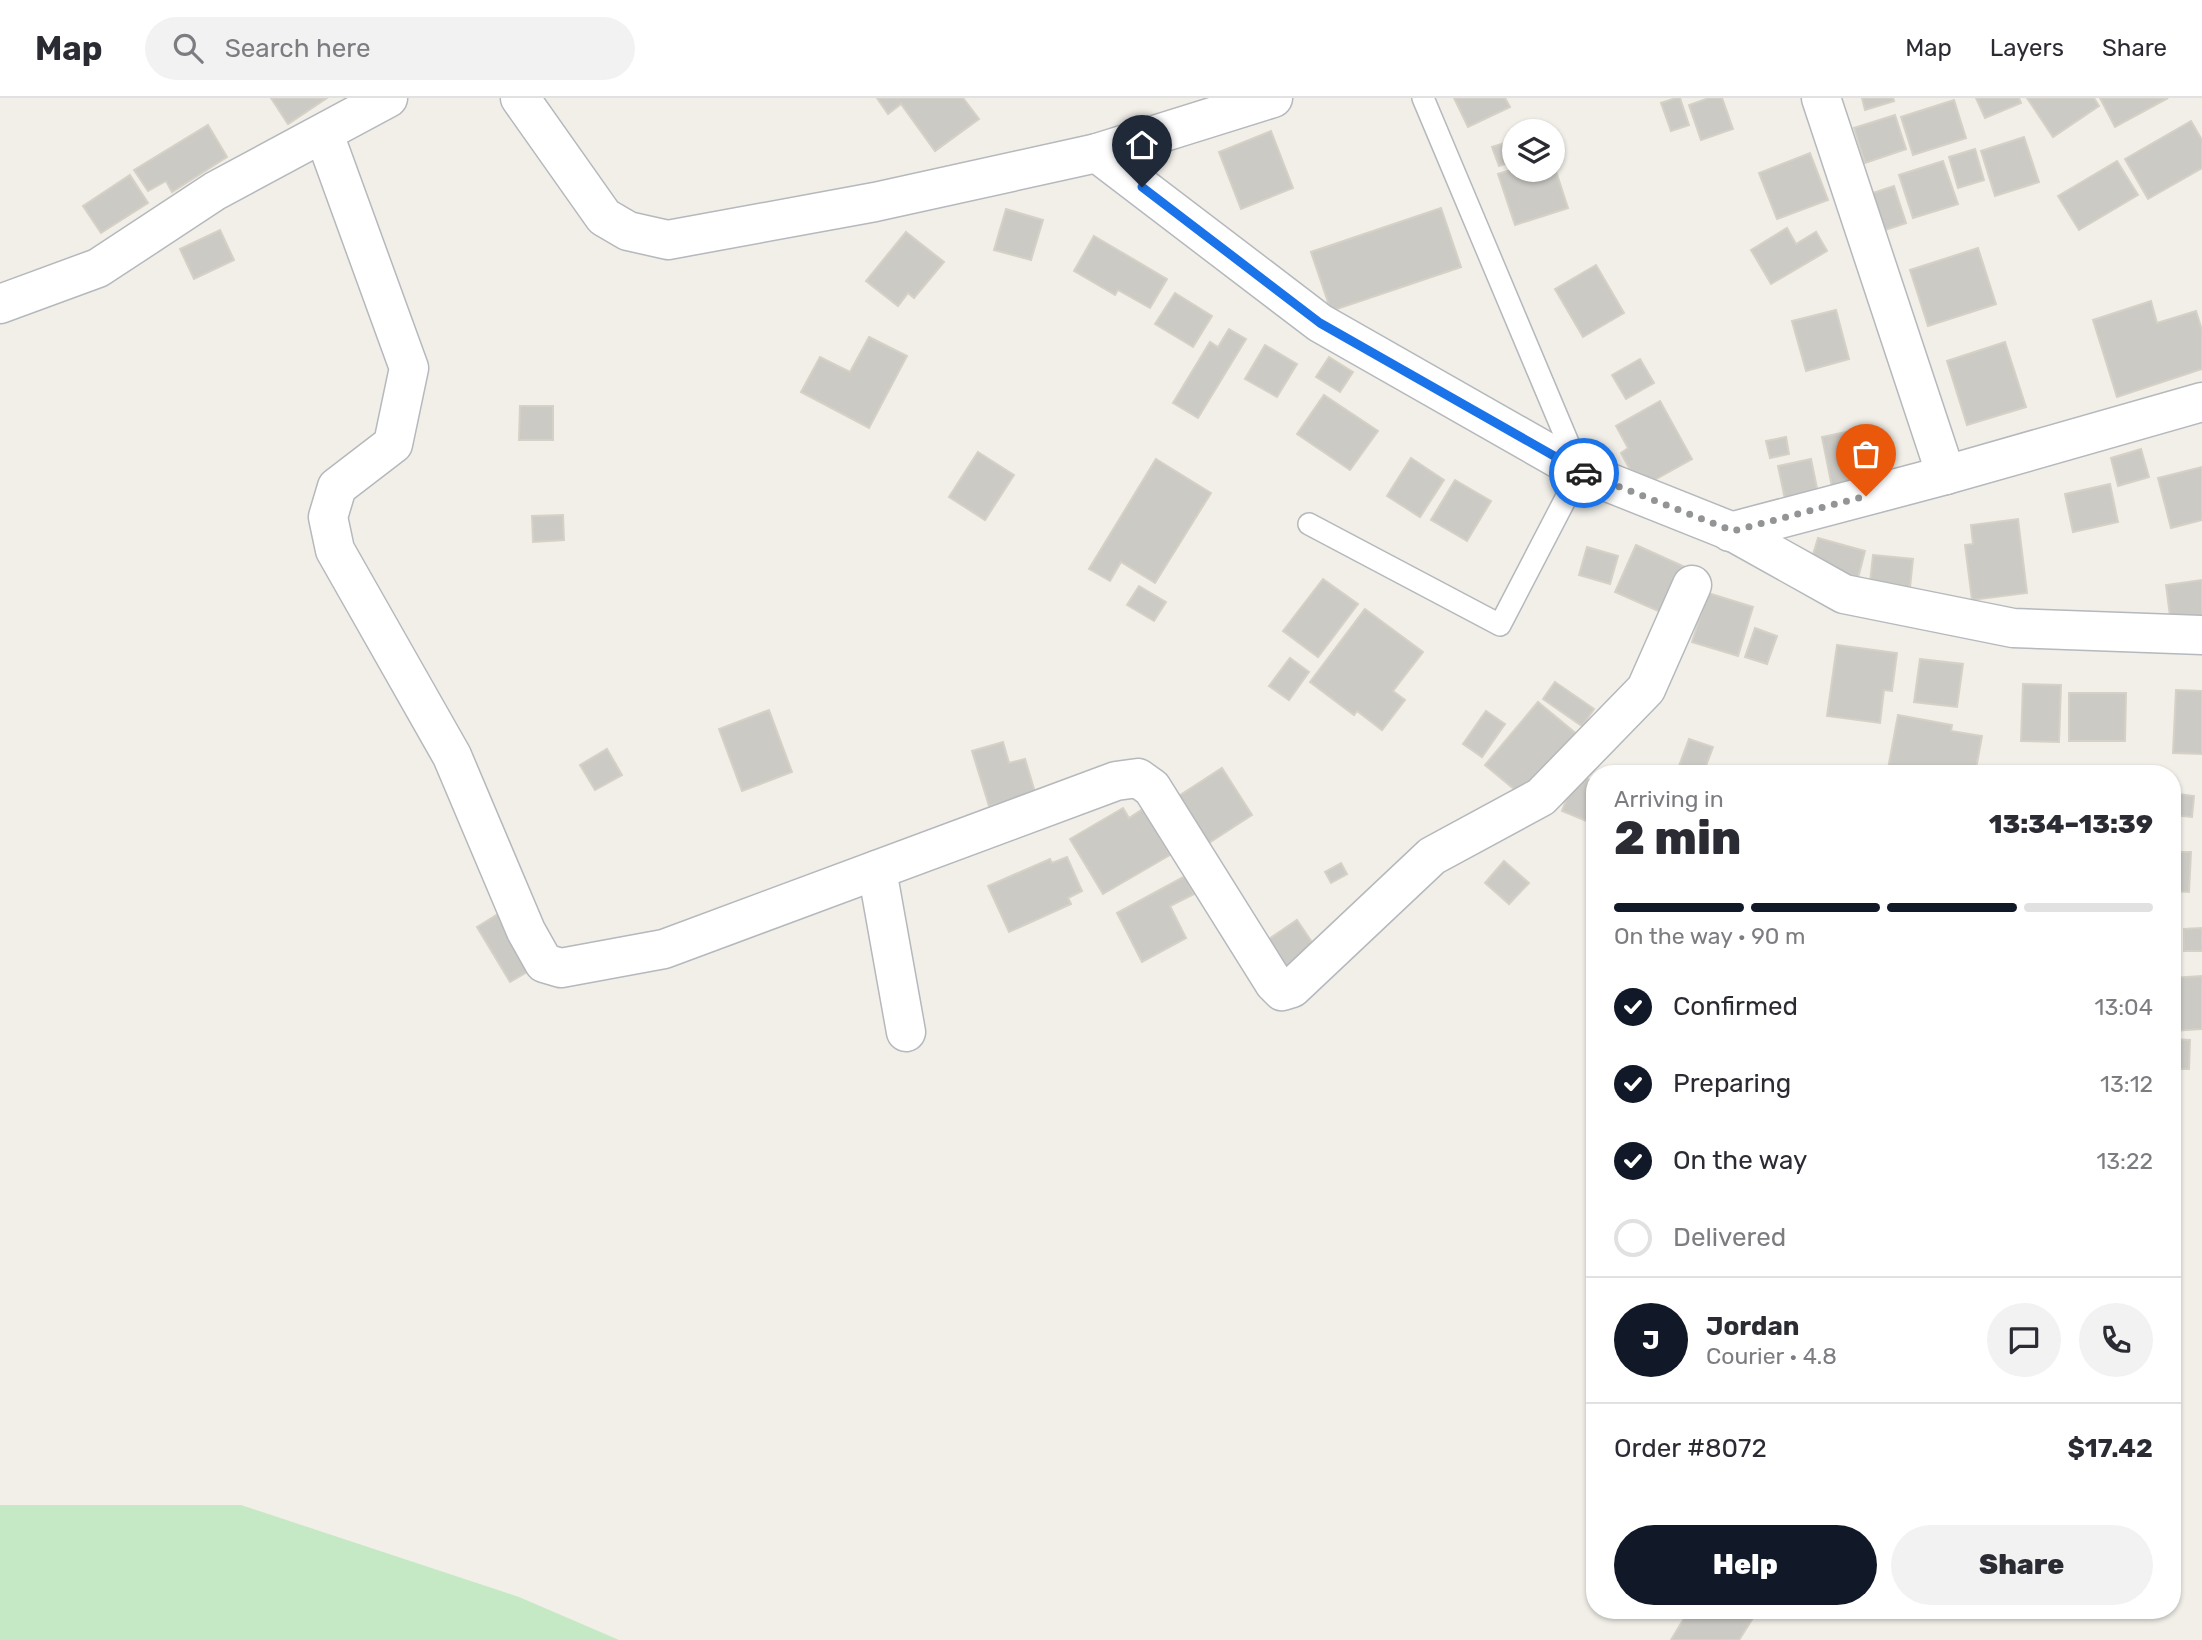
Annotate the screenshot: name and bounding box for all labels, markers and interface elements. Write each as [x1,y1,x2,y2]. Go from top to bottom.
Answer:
search box [145,17,635,80]
text: Map [35,29,103,68]
icon: search [169,29,207,67]
text: Search here [225,33,370,64]
text: Map [1905,34,1952,62]
text: Layers [1990,34,2064,62]
text: Share [2102,34,2167,62]
pin [1112,115,1172,187]
map controls [1502,119,1565,182]
button: layers [1502,119,1565,182]
icon: home [1123,126,1161,164]
pin [1836,424,1896,496]
icon: bag [1847,435,1885,473]
courier [1549,438,1619,508]
icon: car [1565,454,1603,492]
text: Arriving in [1614,785,1724,813]
text: 13:34–13:39 [1989,809,2153,840]
text: 2 min [1614,811,1741,866]
text: On the way · 90 m [1614,922,1805,950]
icon: check [1614,988,1652,1026]
text: Confirmed [1673,991,1798,1022]
text: 13:04 [2095,993,2153,1021]
icon: check [1614,1065,1652,1103]
text: Preparing [1673,1068,1791,1099]
text: 13:12 [2100,1070,2153,1098]
icon: check [1614,1142,1652,1180]
text: On the way [1673,1145,1807,1176]
text: 13:22 [2096,1147,2153,1175]
text: Delivered [1673,1222,1786,1253]
button: chat [1987,1303,2061,1377]
button: phone [2079,1303,2153,1377]
text: Jordan [1706,1311,1799,1342]
text: J [1642,1325,1660,1356]
text: Courier · 4.8 [1706,1342,1837,1370]
text: Order #8072 [1614,1433,1767,1464]
text: $17.42 [2067,1433,2153,1464]
button: Help [1614,1525,1877,1605]
button: Share [1891,1525,2153,1605]

